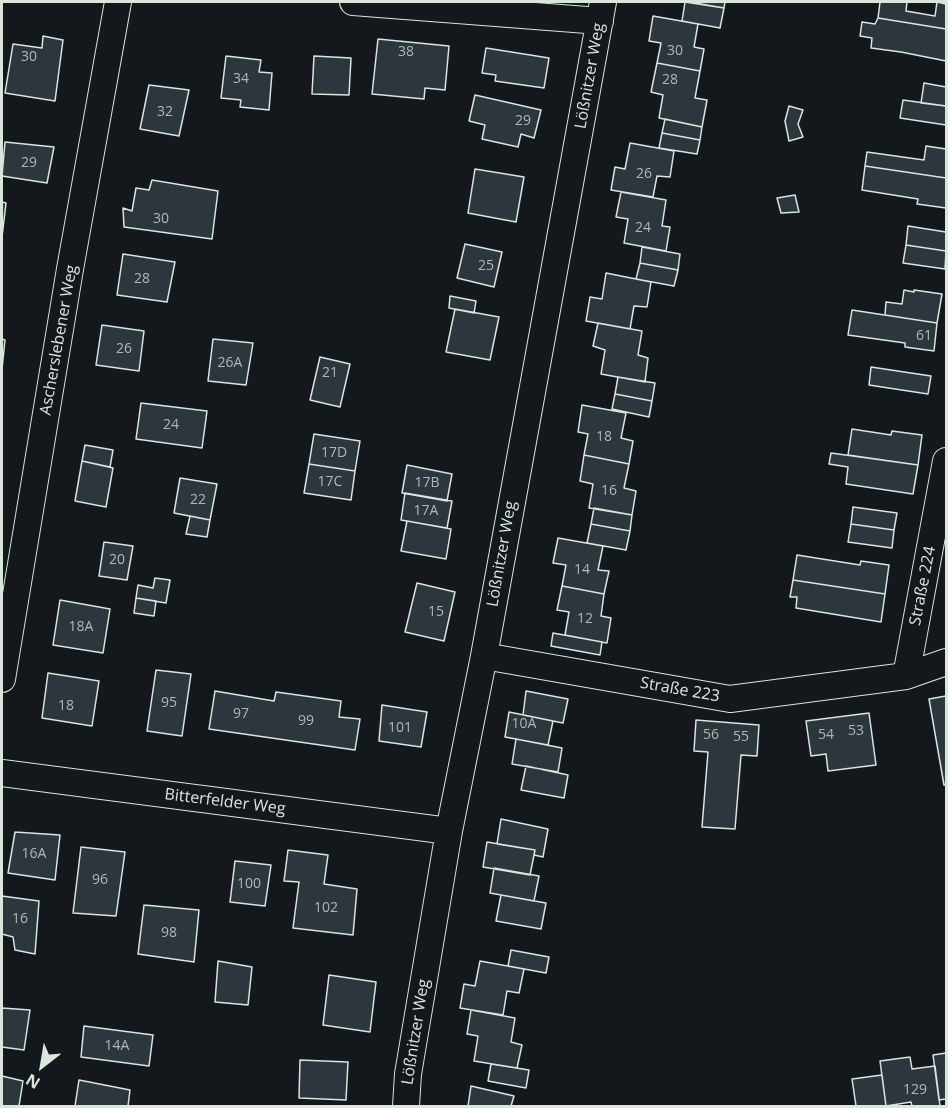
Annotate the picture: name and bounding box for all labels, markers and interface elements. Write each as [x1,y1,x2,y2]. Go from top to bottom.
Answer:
street label: Lößnitzer Weg [571,22,609,130]
house number: 30 [667,43,683,59]
house number: 38 [398,44,414,60]
house number: 30 [21,49,37,65]
house number: 34 [233,71,249,87]
house number: 28 [662,72,678,88]
house number: 32 [157,104,173,120]
house number: 29 [515,113,531,129]
house number: 29 [21,155,37,171]
house number: 26 [636,166,652,182]
house number: 30 [153,211,169,227]
house number: 24 [635,220,651,236]
house number: 25 [478,258,494,274]
street label: Ascherslebener Weg [36,263,82,417]
house number: 28 [134,271,150,287]
house number: 61 [916,328,932,344]
house number: 26 [116,341,132,357]
house number: 26A [218,355,242,371]
house number: 21 [322,365,338,381]
house number: 24 [163,417,179,433]
house number: 18 [596,429,612,445]
house number: 17D [321,445,347,461]
house number: 17C [318,474,342,490]
house number: 17B [414,475,440,491]
house number: 16 [601,483,617,499]
house number: 22 [190,492,206,508]
street label: Lößnitzer Weg [483,500,521,608]
house number: 17A [414,503,438,519]
street label: Straße 224 [906,545,940,627]
house number: 20 [109,552,125,568]
house number: 14 [574,562,590,578]
house number: 15 [428,604,444,620]
house number: 12 [577,611,593,627]
house number: 18A [69,619,93,635]
street label: Straße 223 [639,674,721,706]
house number: 95 [161,695,177,711]
house number: 18 [58,698,74,714]
house number: 97 [233,706,249,722]
house number: 99 [298,713,314,729]
house number: 10A [512,716,536,732]
house number: 101 [388,720,412,736]
house number: 53 [848,723,864,739]
house number: 56 [703,727,719,743]
house number: 54 [818,727,834,743]
house number: 55 [733,729,749,745]
street label: Bitterfelder Weg [163,785,287,819]
house number: 16A [22,846,46,862]
house number: 96 [92,872,108,888]
house number: 100 [237,876,261,892]
house number: 102 [314,900,338,916]
house number: 16 [12,911,28,927]
house number: 98 [161,925,177,941]
street label: Lößnitzer Weg [398,978,434,1086]
north arrow [12,1036,72,1096]
house number: 14A [105,1038,129,1054]
text: N [21,1069,44,1094]
house number: 129 [903,1082,927,1098]

